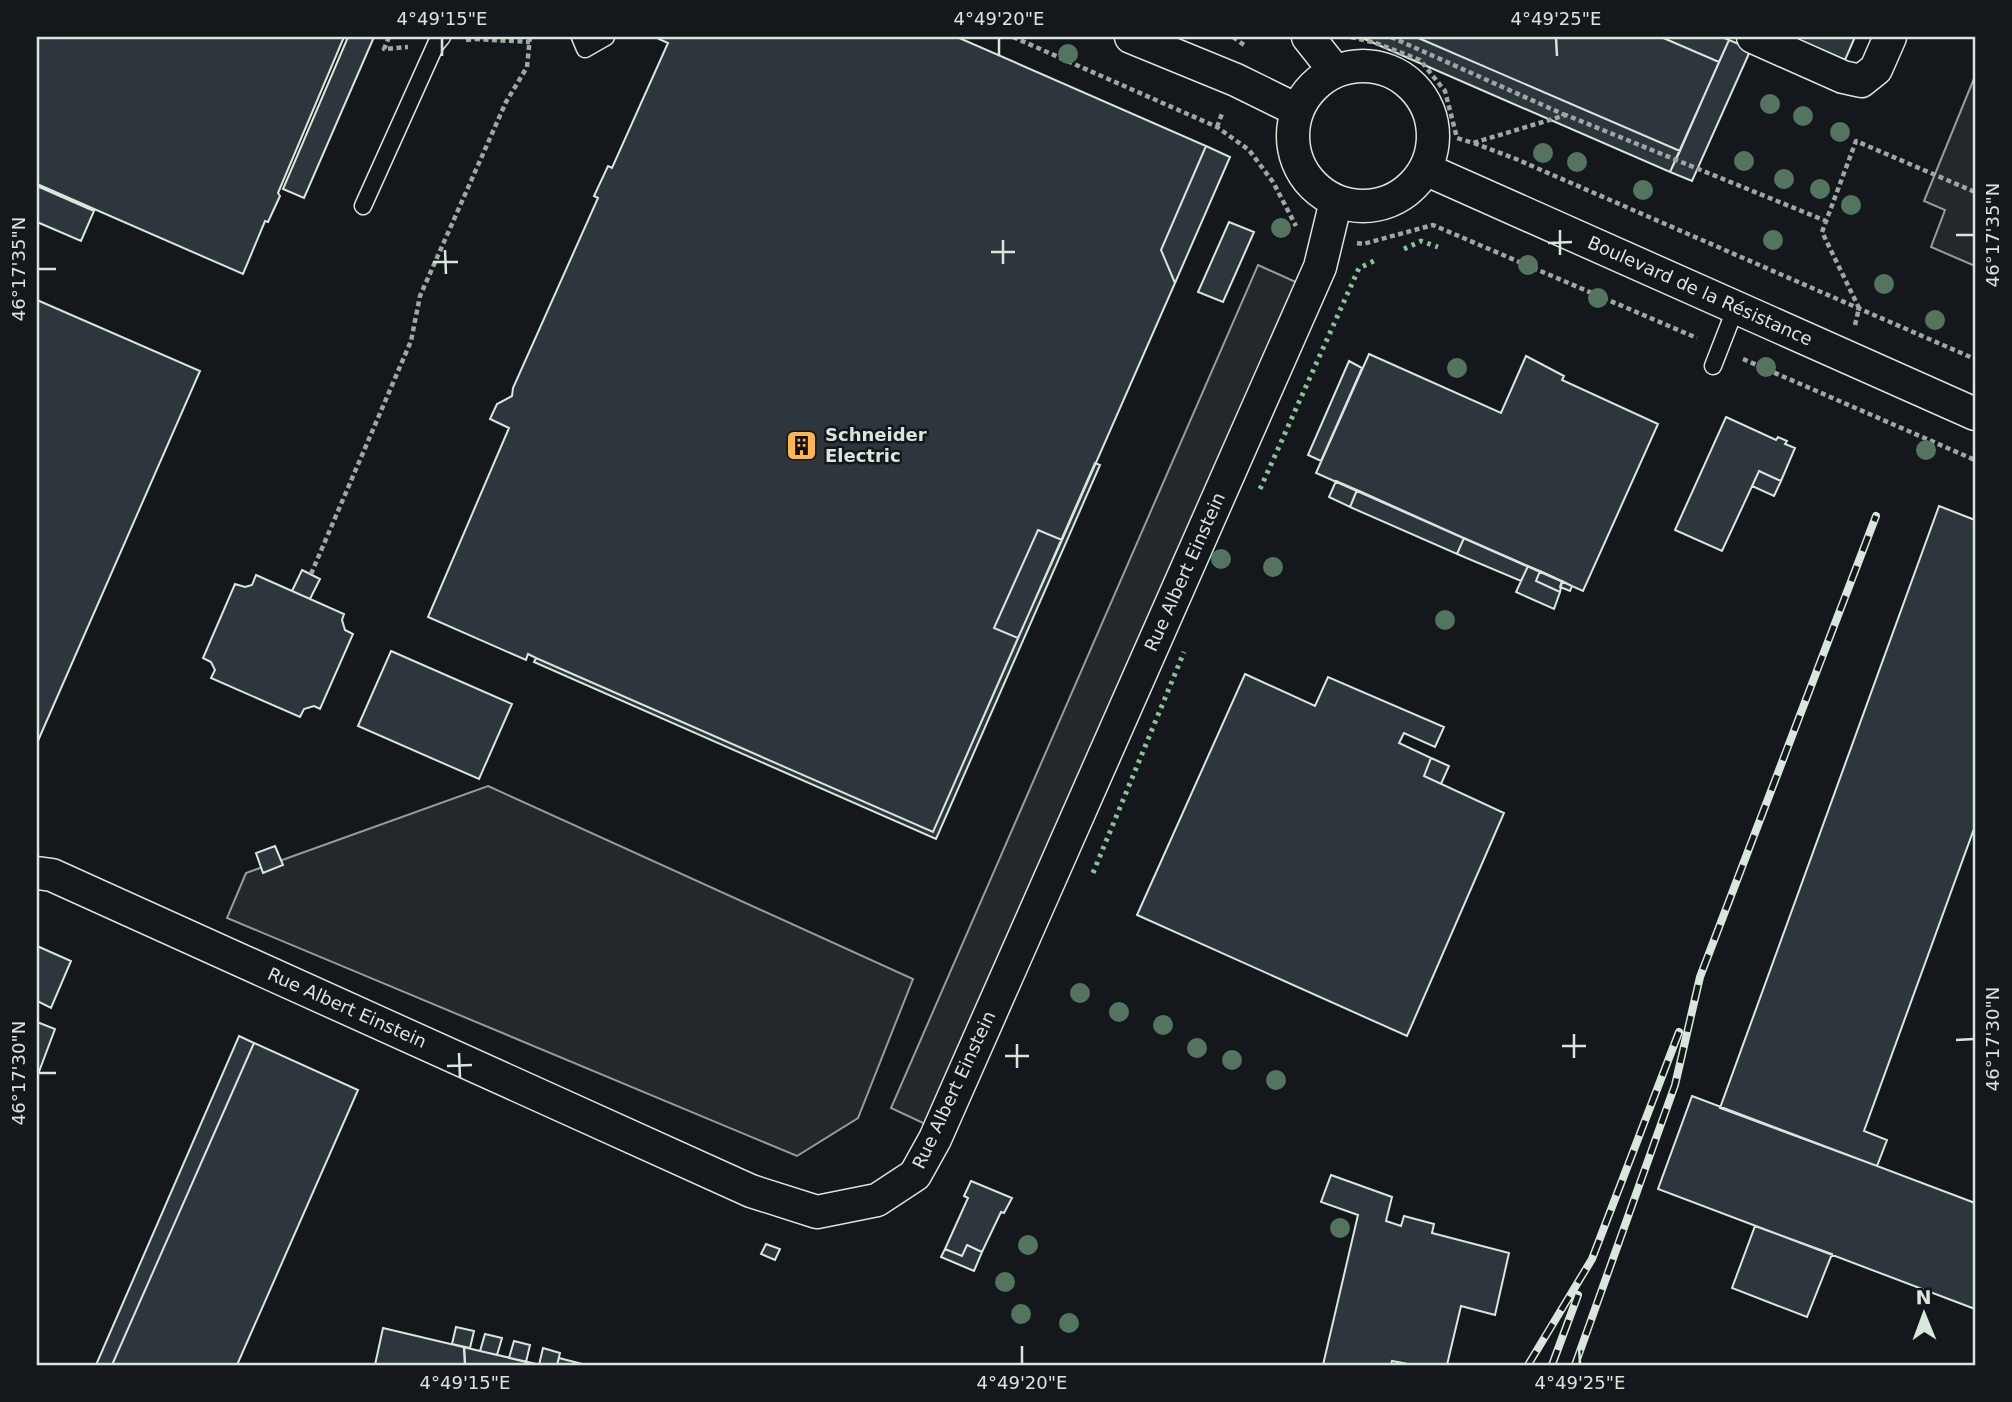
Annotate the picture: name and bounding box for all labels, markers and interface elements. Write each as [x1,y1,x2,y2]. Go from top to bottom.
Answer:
text: 4°49'15"E [397,8,487,29]
text: 4°49'20"E [954,8,1044,29]
text: 4°49'25"E [1511,8,1601,29]
text: 46°17'35"N [1982,183,2003,287]
text: 46°17'35"N [8,217,29,321]
street label: Boulevard de la Résistance [1585,231,1816,350]
place label: Schneider Electric [825,424,927,466]
building icon: Schneider Electric [785,428,819,462]
street label: Rue Albert Einstein [1140,489,1229,654]
street label: Rue Albert Einstein [265,963,430,1052]
text: 46°17'30"N [1982,987,2003,1091]
street label: Rue Albert Einstein [908,1008,999,1172]
text: 46°17'30"N [8,1021,29,1125]
north arrow [1890,1280,1960,1350]
text: N [1916,1286,1932,1308]
text: 4°49'15"E [420,1372,510,1393]
text: 4°49'20"E [977,1372,1067,1393]
text: 4°49'25"E [1535,1372,1625,1393]

